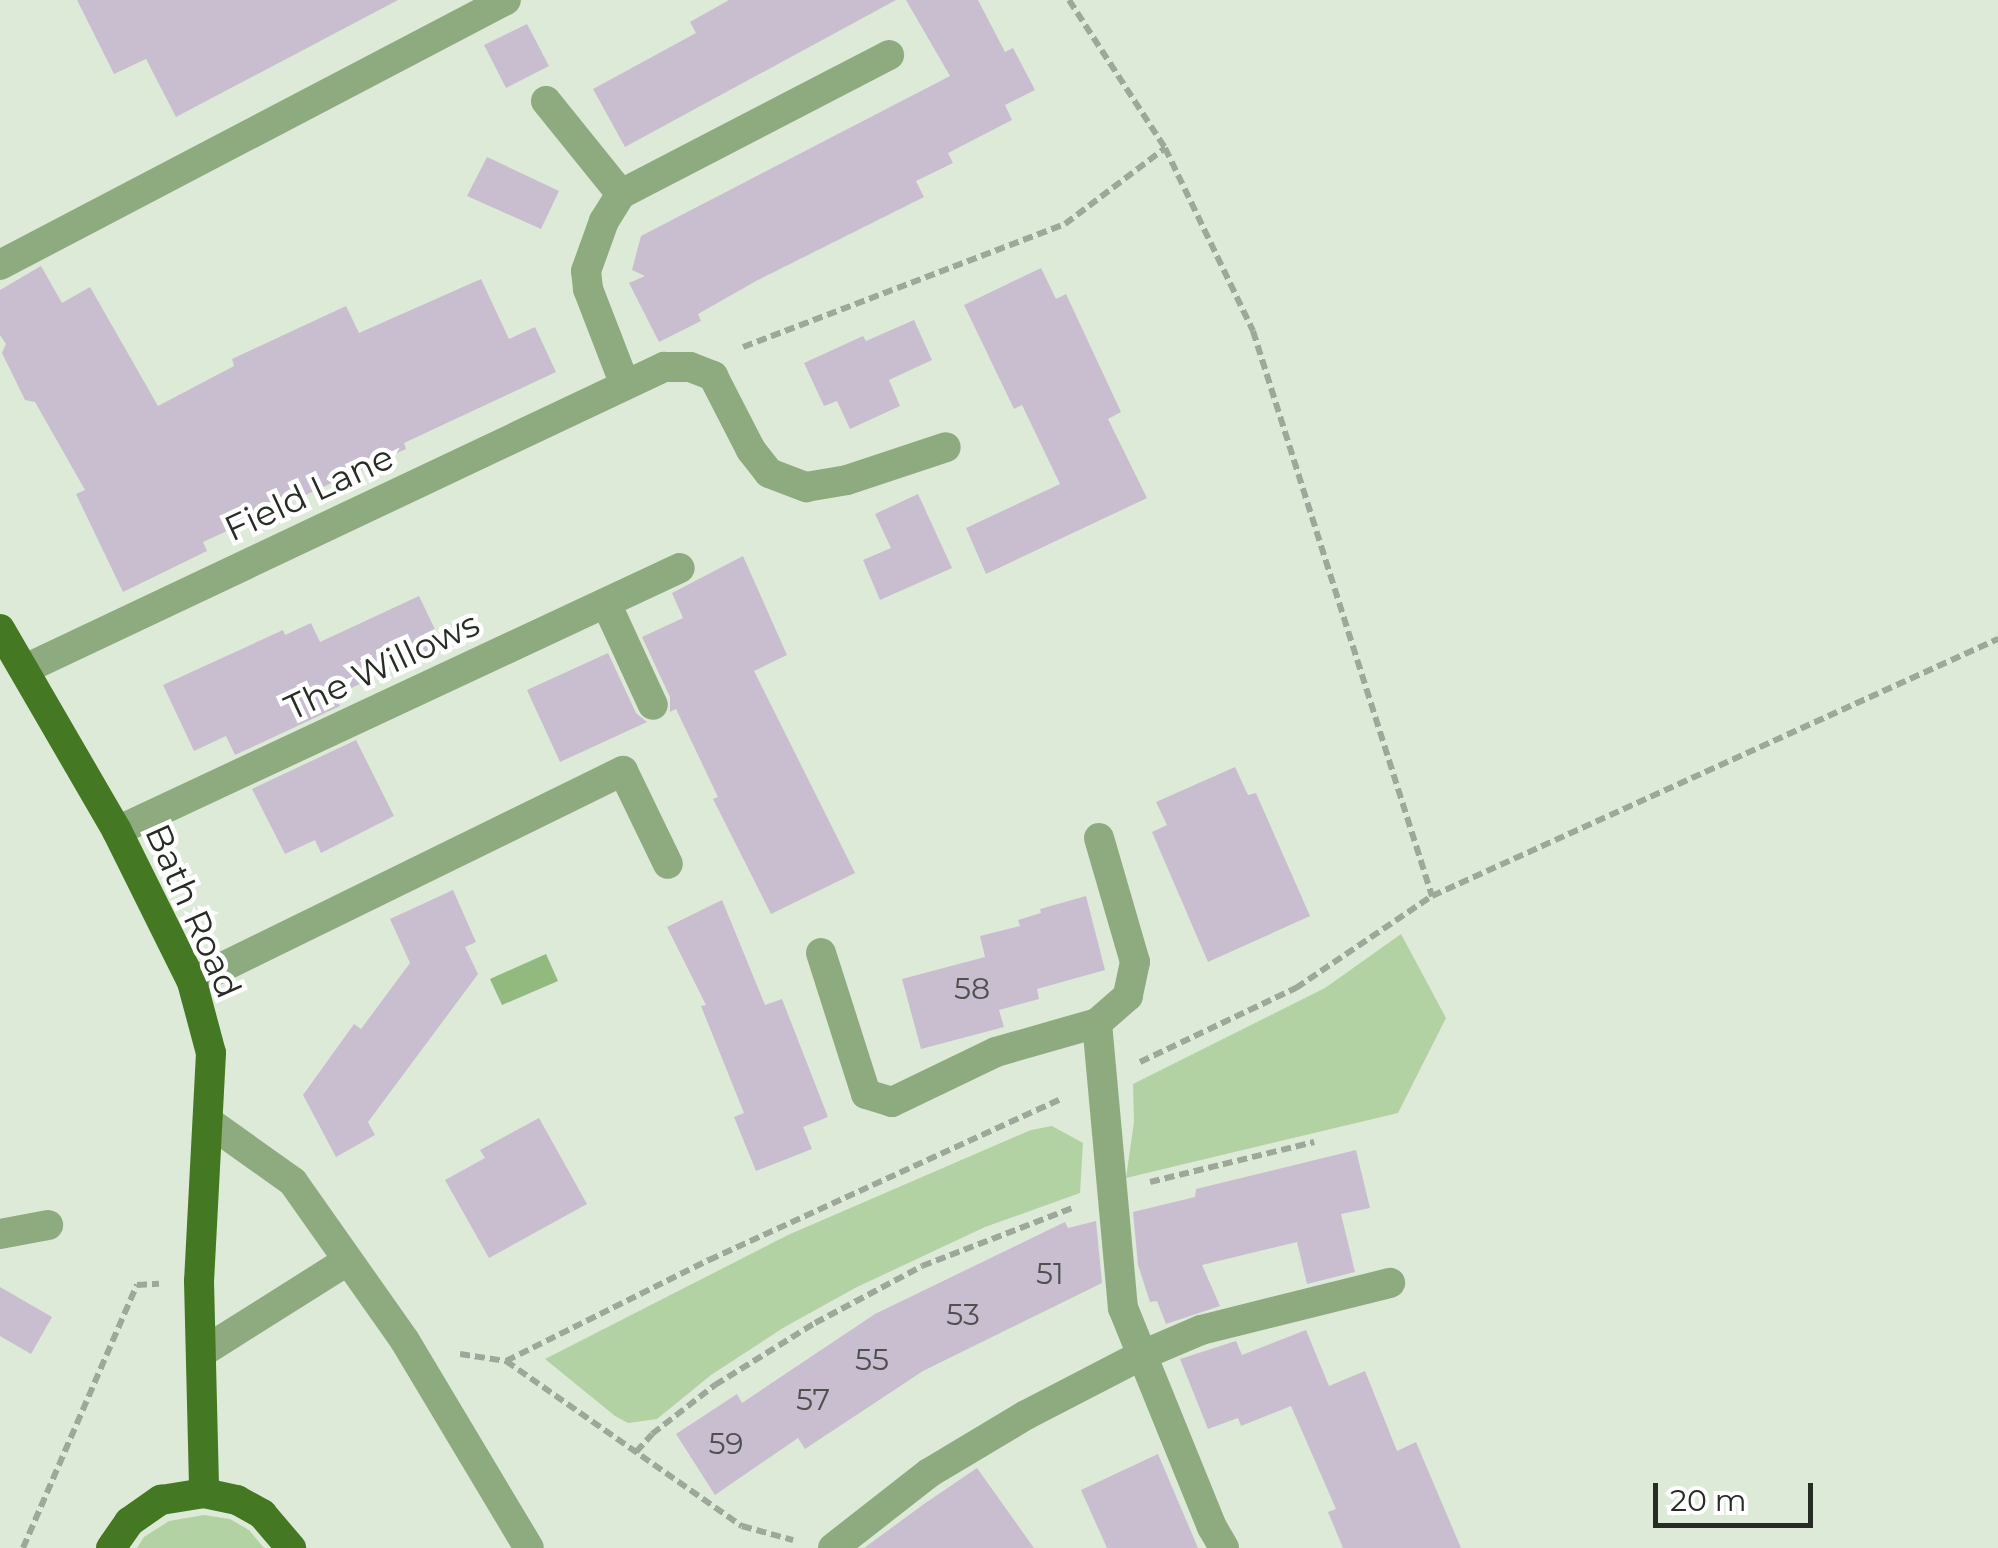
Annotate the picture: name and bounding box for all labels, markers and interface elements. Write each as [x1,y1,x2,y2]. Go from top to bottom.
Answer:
street label: Field Lane [218,436,400,550]
street label: The Willows [278,603,486,729]
street label: Bath Road [136,818,250,1004]
house number: 58 [954,971,990,1007]
house number: 51 [1036,1256,1064,1292]
house number: 53 [946,1297,980,1333]
house number: 55 [855,1342,889,1378]
house number: 57 [796,1382,830,1418]
house number: 59 [708,1426,744,1462]
scale bar [1658,1463,1818,1525]
text: 20 m [1670,1482,1747,1519]

